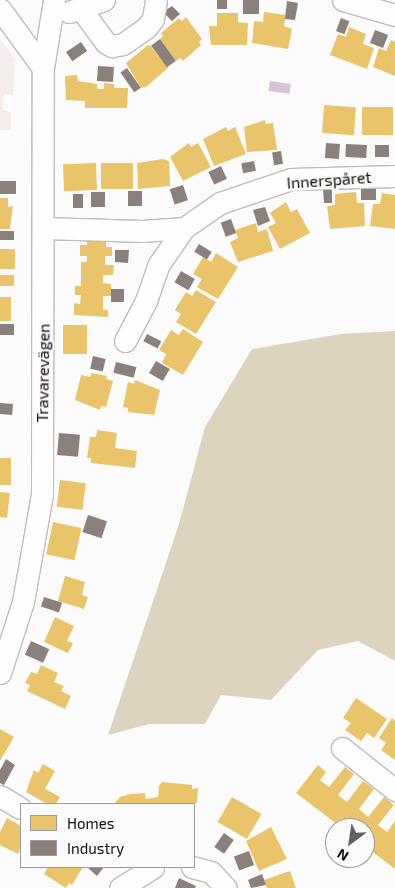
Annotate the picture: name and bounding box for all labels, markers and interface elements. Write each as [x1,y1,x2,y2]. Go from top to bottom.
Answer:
street label: Innerspåret [286,167,372,193]
street label: Travarevägen [33,323,53,423]
legend [20,803,195,868]
text: Homes [67,814,114,832]
north arrow [325,818,375,868]
text: Industry [67,839,124,857]
text: N [334,846,351,865]

